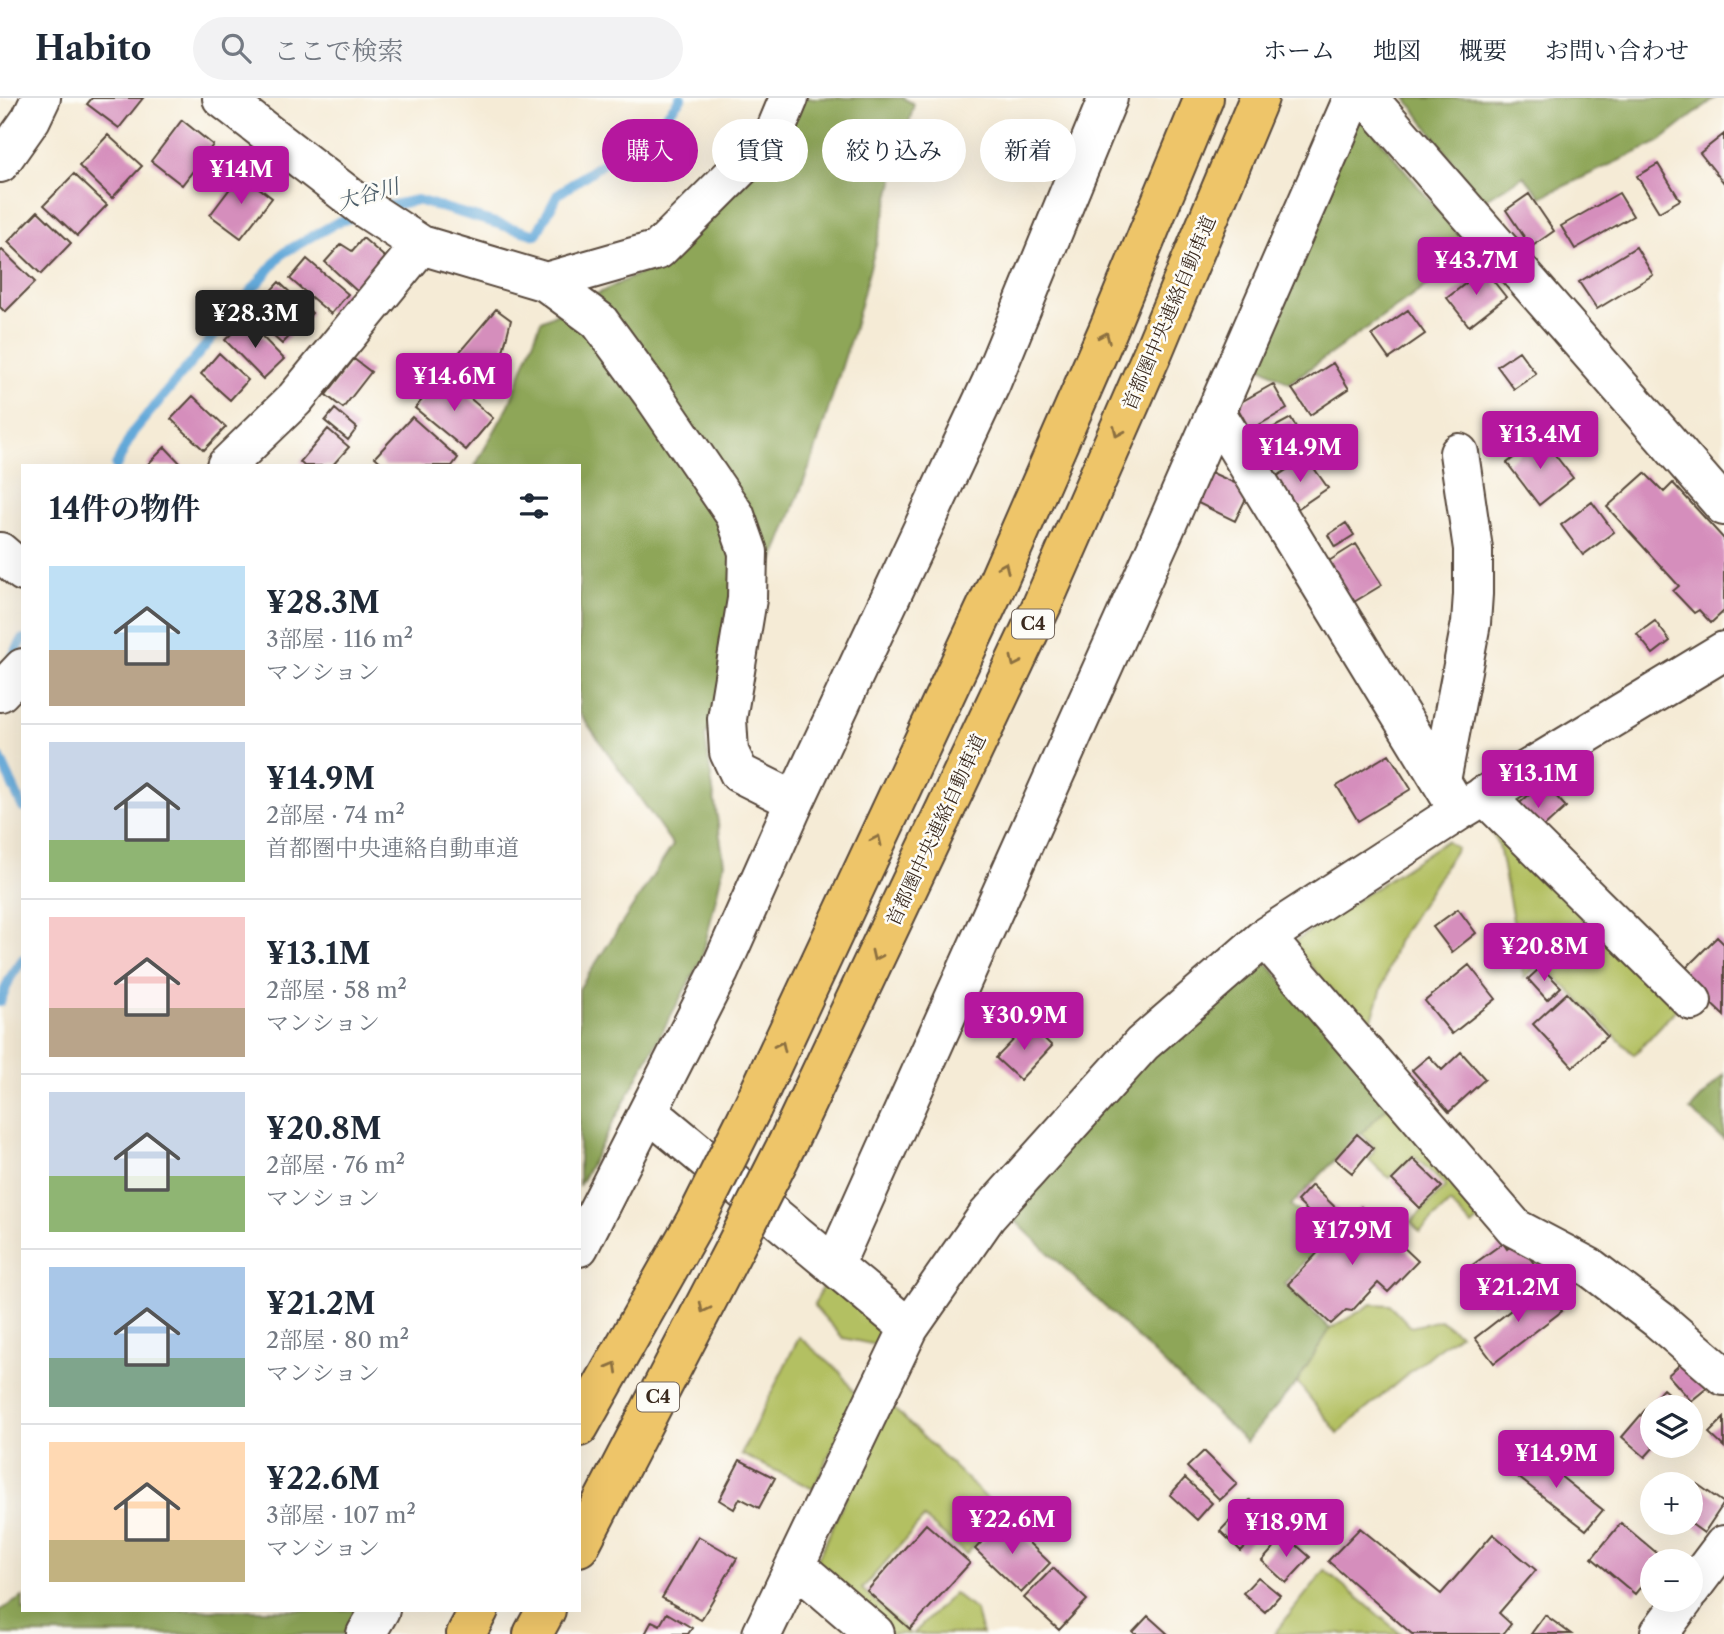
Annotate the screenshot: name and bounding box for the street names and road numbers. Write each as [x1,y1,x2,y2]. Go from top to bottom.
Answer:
street label: 首都圏中央連絡自動車道 [1118,212,1220,414]
road number: C4 [1012,610,1054,638]
street label: 首都圏中央連絡自動車道 [881,730,991,930]
road number: C4 [637,1382,679,1412]

